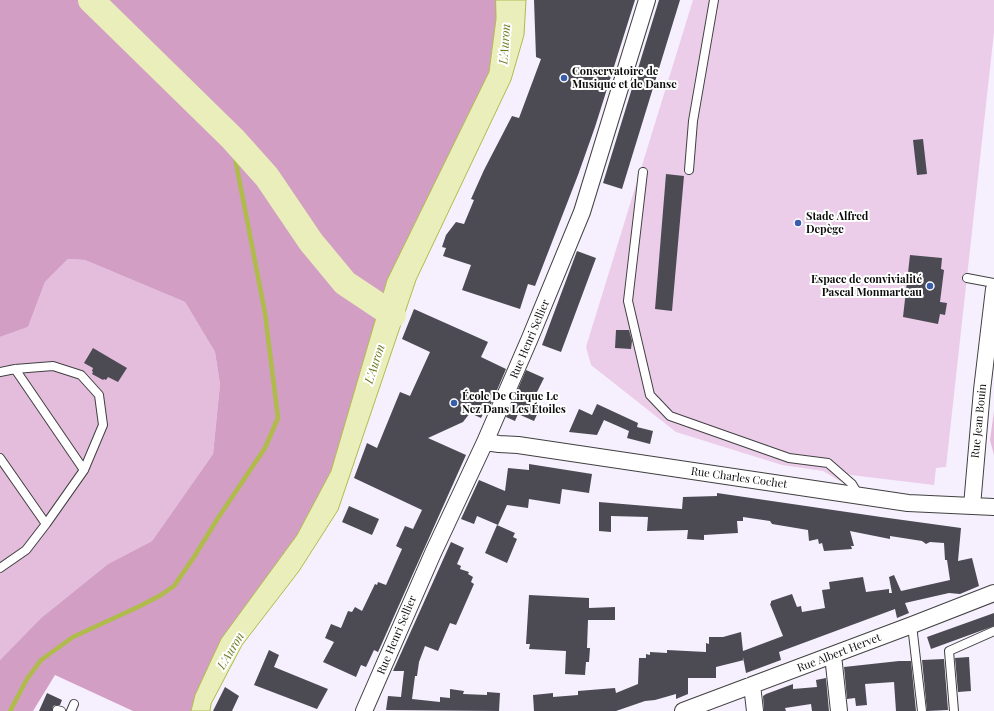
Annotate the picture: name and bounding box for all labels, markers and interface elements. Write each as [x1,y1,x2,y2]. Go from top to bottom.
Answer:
water label: L'Auron [496,23,514,65]
place label: Conservatoire de Musique et de Danse [572,65,677,91]
marker: Conservatoire de Musique et de Danse [559,73,569,83]
place label: Stade Alfred Depège [806,210,868,236]
marker: Stade Alfred Depège [793,218,803,228]
place label: Espace de convivialité Pascal Monmarteau [811,273,922,299]
marker: Espace de convivialité Pascal Monmarteau [925,281,935,291]
street label: Rue Henri Sellier [507,298,553,380]
water label: L'Auron [362,343,388,385]
street label: Rue Jean Bouin [969,383,989,459]
place label: École De Cirque Le Nez Dans Les Étoiles [462,390,566,416]
marker: École De Cirque Le Nez Dans Les Étoiles [449,398,459,408]
street label: Rue Charles Cochet [690,465,788,491]
street label: Rue Henri Sellier [374,594,420,676]
water label: L'Auron [214,630,248,672]
street label: Rue Albert Hervet [795,631,883,675]

